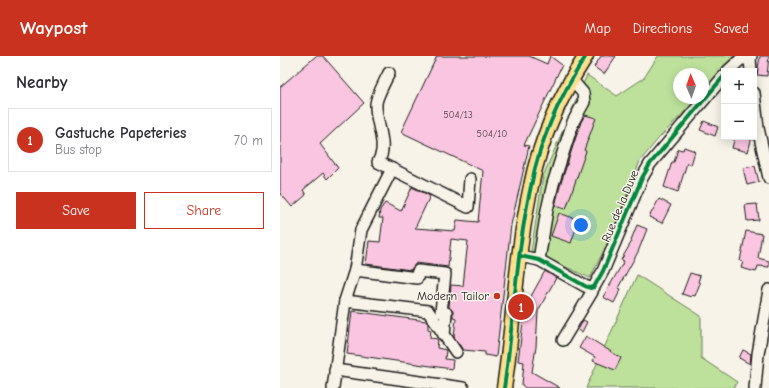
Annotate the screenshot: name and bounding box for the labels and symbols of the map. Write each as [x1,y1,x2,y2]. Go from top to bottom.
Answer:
north arrow [673,68,709,104]
house number: 504/13 [443,109,473,121]
house number: 504/10 [477,128,507,140]
street label: Rue de la Duve [599,168,641,244]
your location [571,215,591,235]
place label: Modern Tailor [417,289,489,303]
marker: Modern Tailor [492,291,502,301]
pin: 1 [508,292,534,322]

